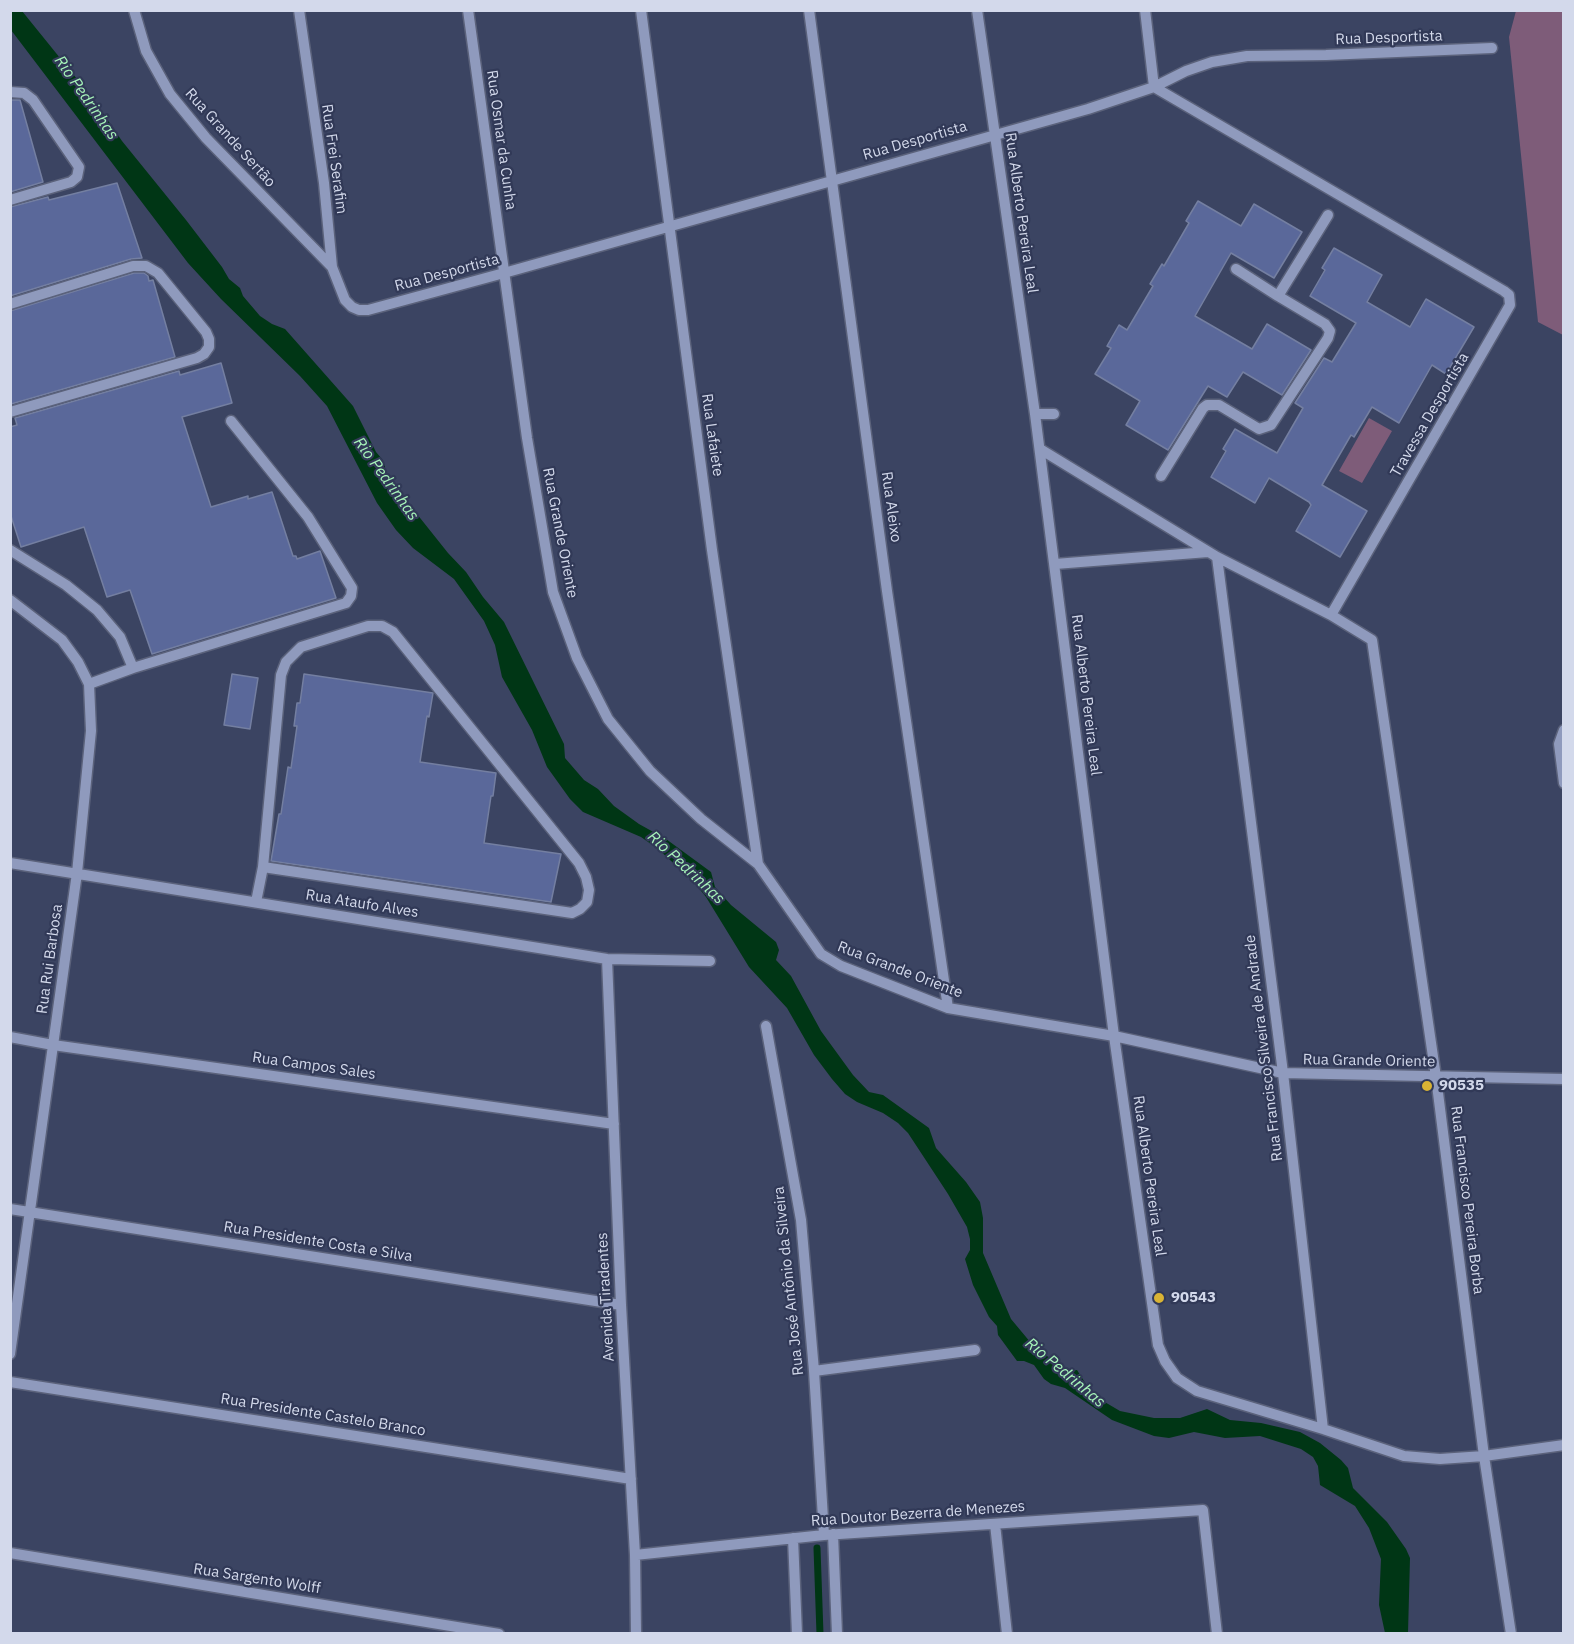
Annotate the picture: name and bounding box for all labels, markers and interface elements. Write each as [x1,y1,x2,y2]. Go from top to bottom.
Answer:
street label: Rua Desportista [1335,27,1443,49]
water label: Rio Pedrinhas [50,52,122,144]
street label: Rua Osmar da Cunha [482,69,520,211]
street label: Rua Grande Sertão [181,85,279,191]
street label: Rua Frei Serafim [317,103,351,215]
street label: Rua Desportista [861,118,969,164]
street label: Rua Alberto Pereira Leal [1001,131,1041,295]
street label: Rua Desportista [393,250,501,296]
street label: Travessa Desportista [1387,350,1473,480]
street label: Rua Lafaiete [697,392,727,478]
water label: Rio Pedrinhas [349,434,423,524]
street label: Rua Grande Oriente [539,466,581,600]
street label: Rua Aleixo [877,471,905,543]
street label: Rua Alberto Pereira Leal [1067,613,1105,777]
water label: Rio Pedrinhas [643,827,729,909]
street label: Rua Ataufo Alves [304,886,420,922]
street label: Rua Rui Barbosa [33,903,67,1015]
street label: Rua Francisco Silveira de Andrade [1241,934,1287,1162]
street label: Rua Grande Oriente [835,938,965,1002]
street label: Rua Campos Sales [251,1048,377,1084]
street label: Rua Grande Oriente [1303,1051,1435,1071]
place label: 90535 [1439,1077,1484,1095]
marker: 90535 [1420,1079,1434,1093]
street label: Rua Alberto Pereira Leal [1129,1094,1169,1258]
street label: Rua Francisco Pereira Borba [1447,1105,1487,1295]
street label: Rua José Antônio da Silveira [770,1186,808,1376]
street label: Rua Presidente Costa e Silva [222,1218,414,1266]
street label: Avenida Tiradentes [594,1232,618,1362]
place label: 90543 [1171,1289,1216,1307]
marker: 90543 [1152,1291,1166,1305]
water label: Rio Pedrinhas [1021,1334,1109,1412]
street label: Rua Presidente Castelo Branco [219,1390,427,1440]
street label: Rua Doutor Bezerra de Menezes [810,1498,1026,1530]
street label: Rua Sargento Wolff [192,1560,322,1598]

